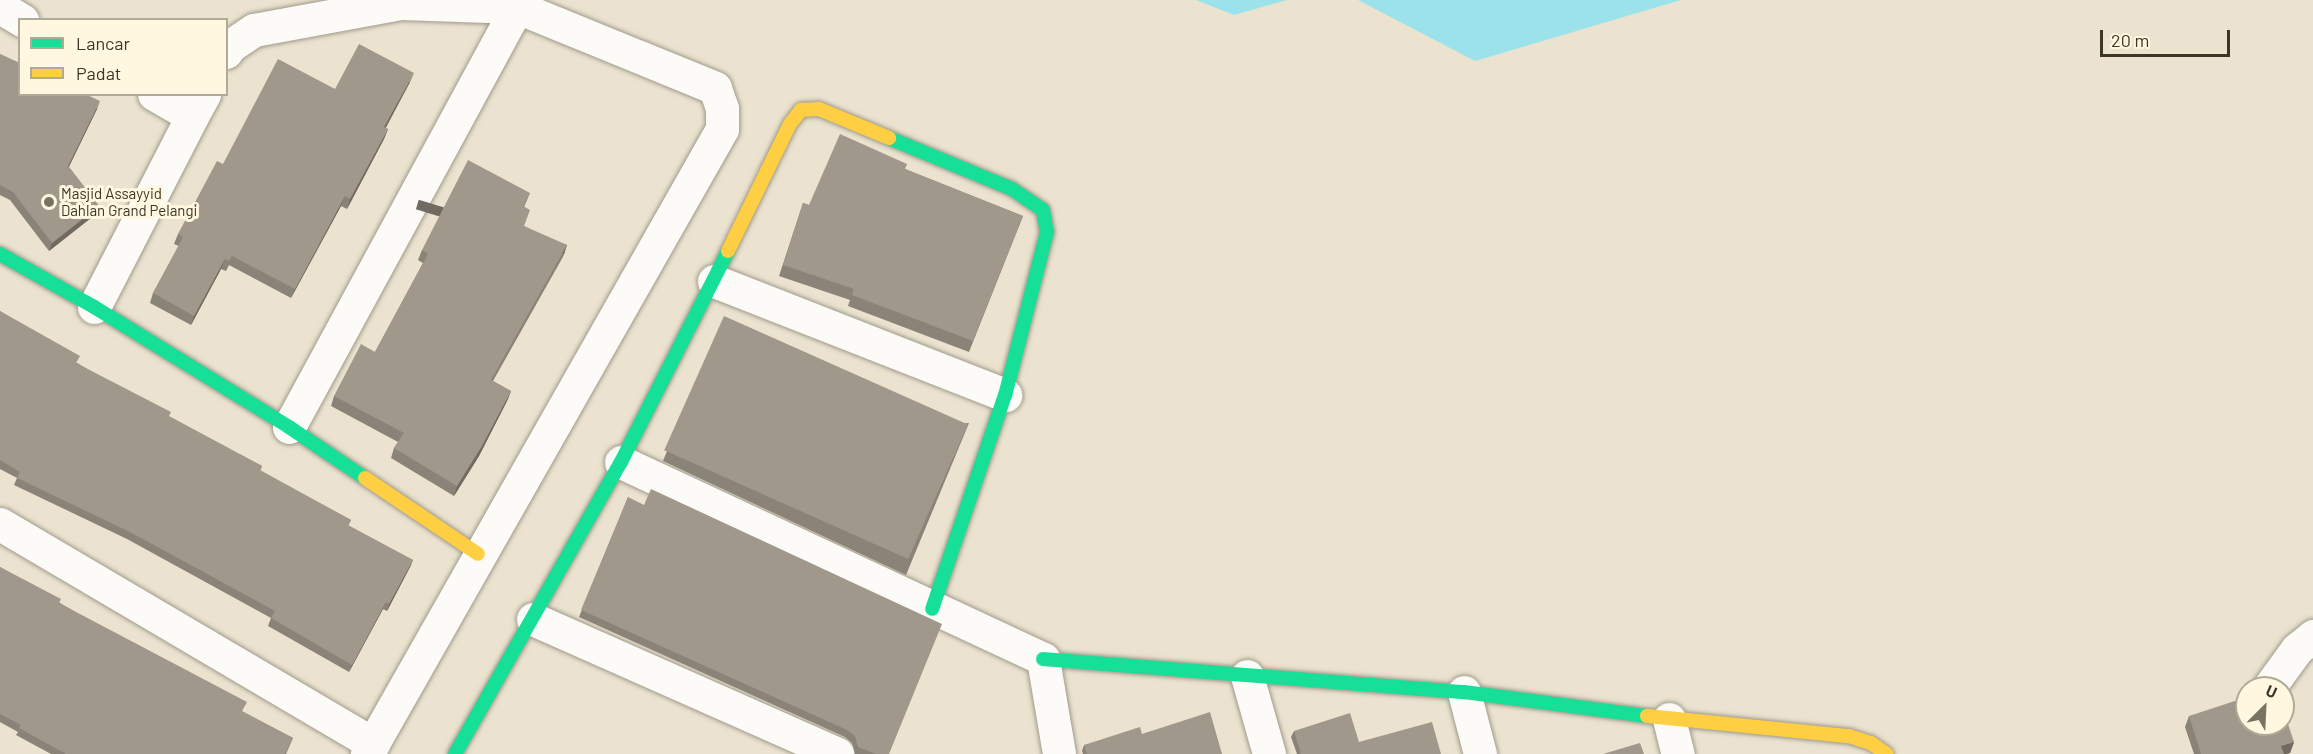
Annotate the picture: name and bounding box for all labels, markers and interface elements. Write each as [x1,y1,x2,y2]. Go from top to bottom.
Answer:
legend [18,18,228,96]
scale bar [2103,18,2234,56]
text: 20 m [2111,29,2149,51]
text: Lancar [76,32,130,54]
text: Padat [76,62,121,84]
place label: Masjid Assayyid Dahlan Grand Pelangi [61,184,197,219]
marker: Masjid Assayyid Dahlan Grand Pelangi [42,195,56,209]
north arrow [2235,676,2295,736]
text: U [2263,680,2280,702]

